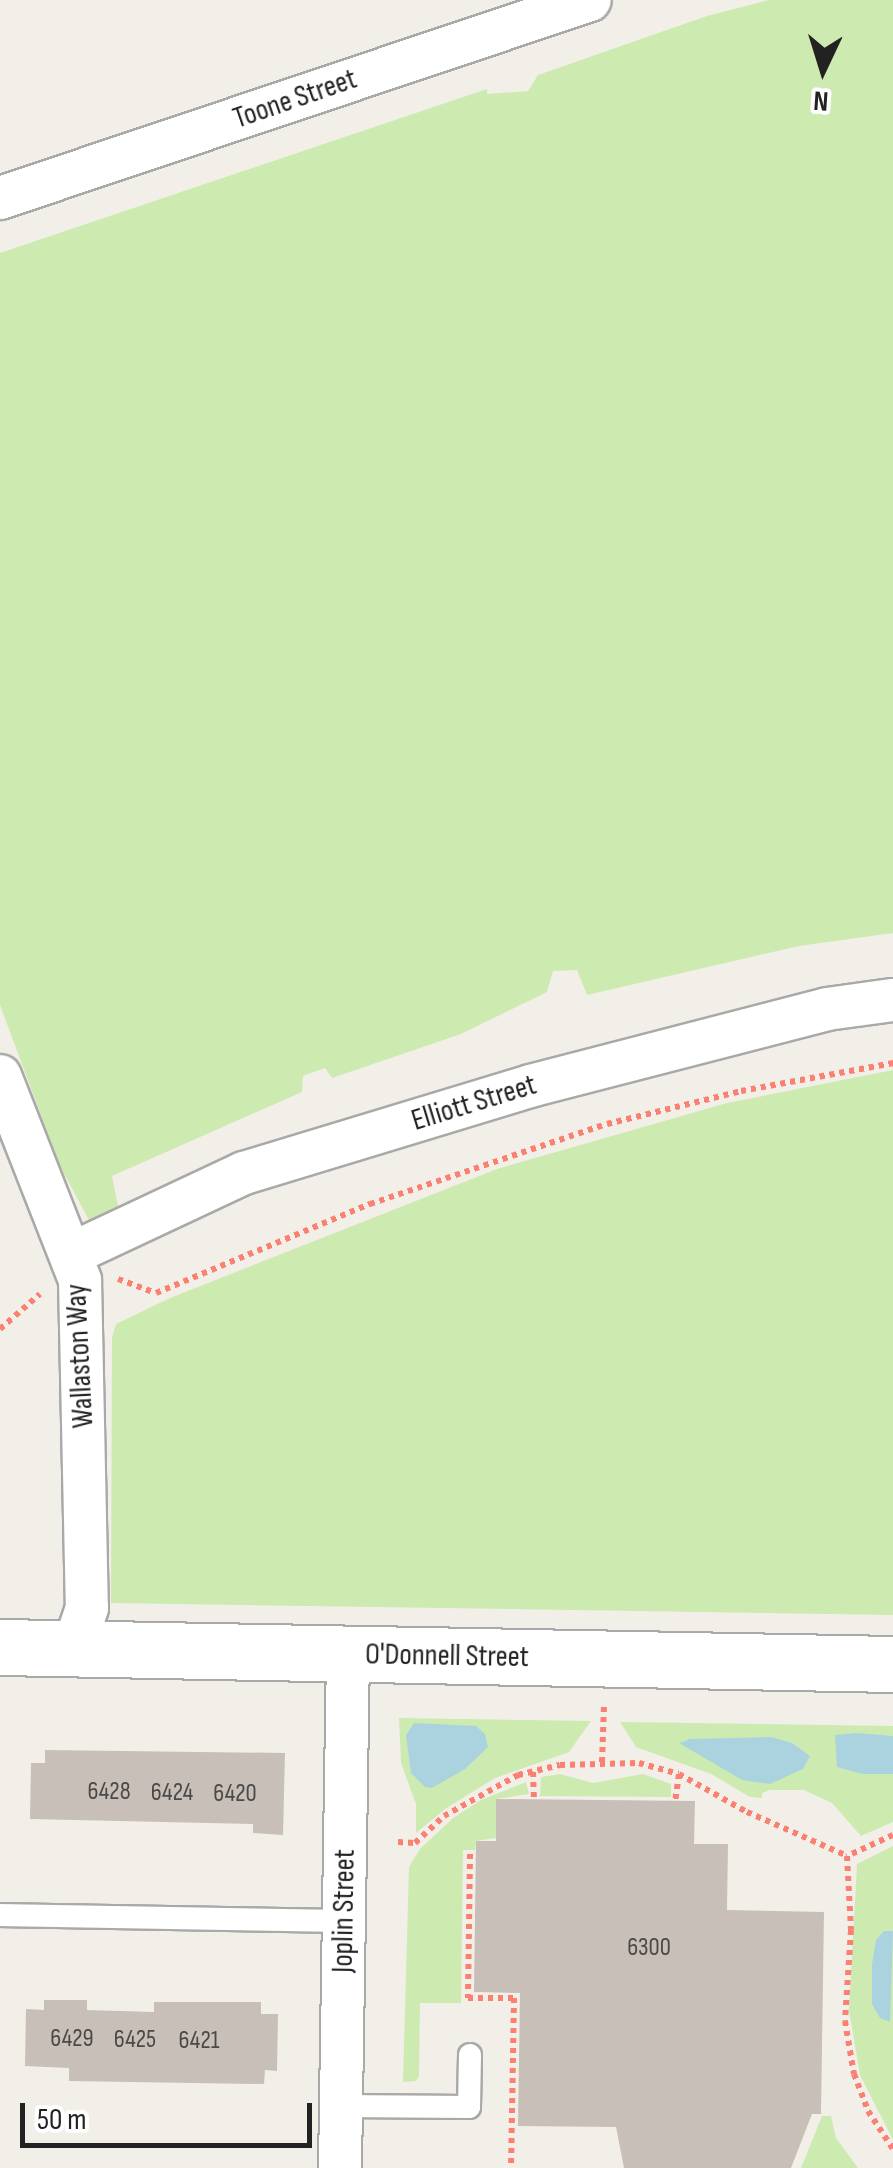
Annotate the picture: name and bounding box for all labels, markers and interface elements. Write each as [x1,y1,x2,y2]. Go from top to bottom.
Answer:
north arrow [773,20,873,120]
street label: Toone Street [229,61,361,137]
text: N [812,83,829,117]
street label: Elliott Street [407,1067,541,1139]
street label: Wallaston Way [58,1283,102,1429]
street label: O'Donnell Street [365,1637,529,1675]
house number: 6428 [87,1777,131,1807]
house number: 6424 [151,1778,193,1808]
house number: 6420 [213,1779,257,1809]
street label: Joplin Street [325,1849,363,1973]
house number: 6300 [627,1933,671,1963]
house number: 6429 [50,2024,94,2054]
house number: 6425 [114,2025,156,2055]
house number: 6421 [178,2026,220,2056]
scale bar [25,2083,318,2145]
text: 50 m [37,2102,86,2138]

